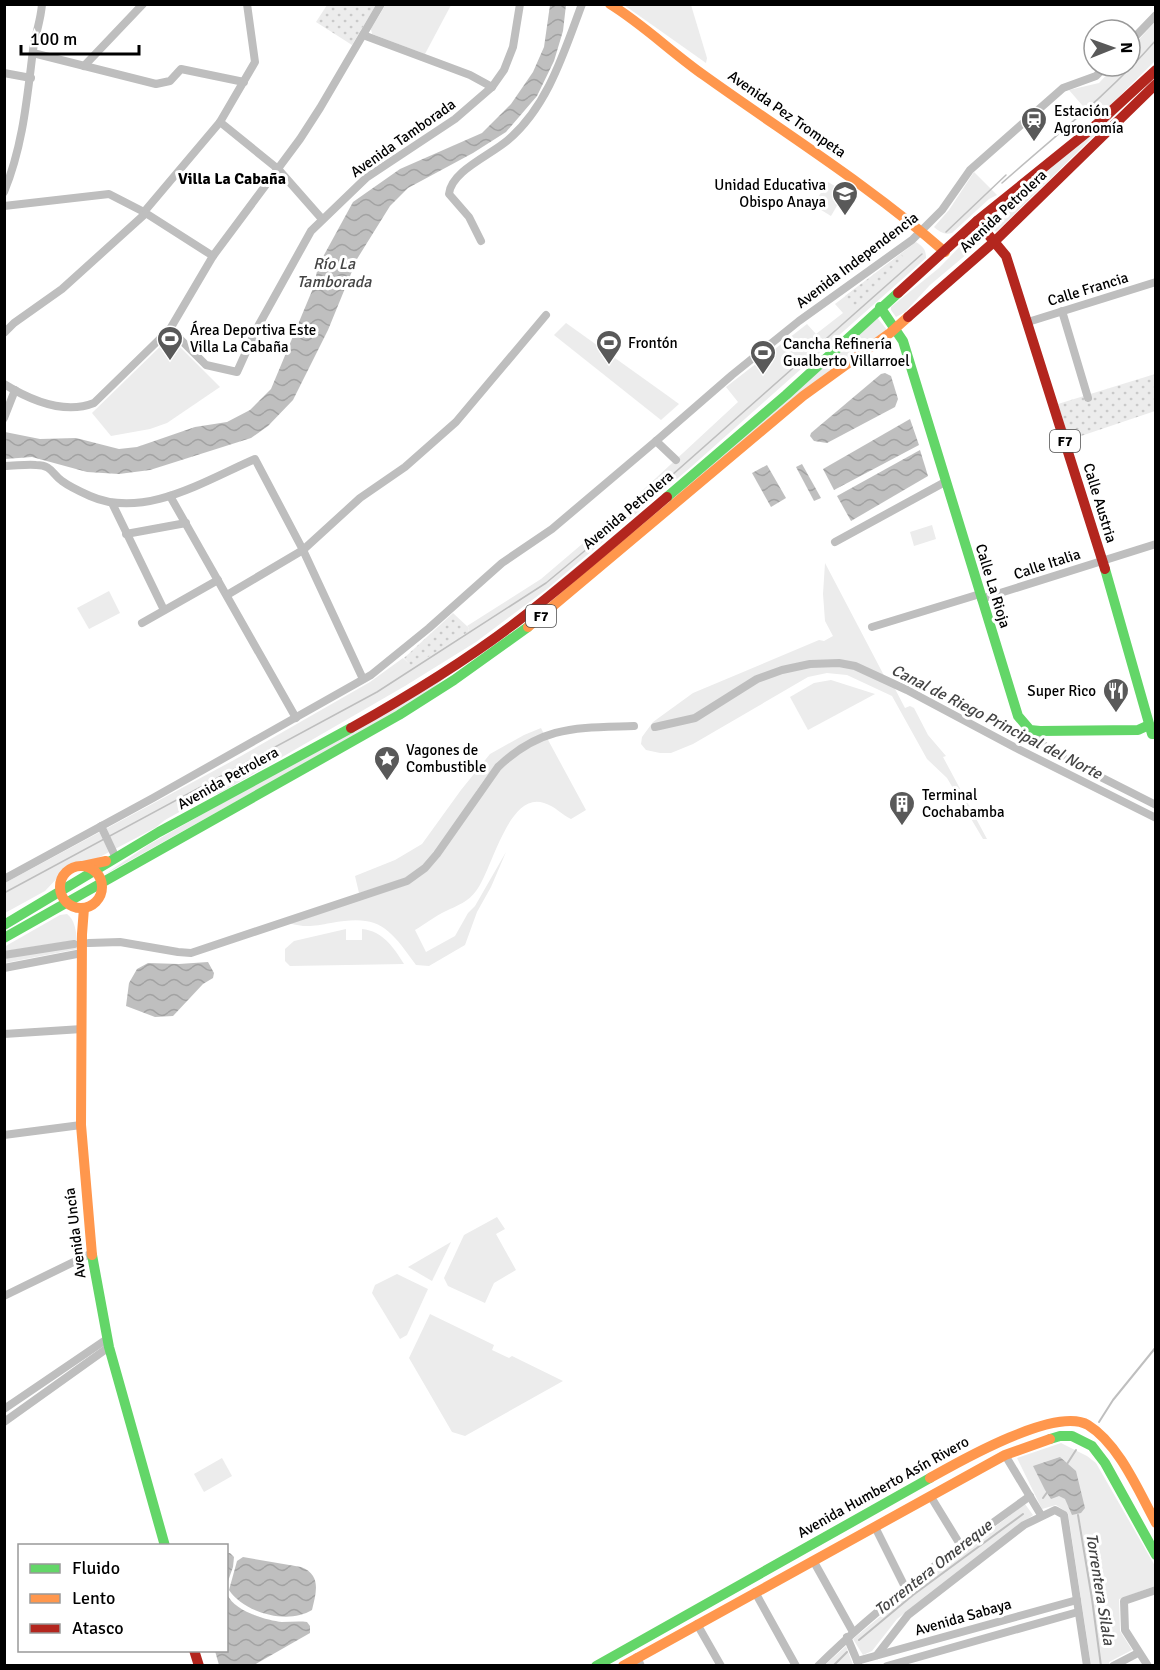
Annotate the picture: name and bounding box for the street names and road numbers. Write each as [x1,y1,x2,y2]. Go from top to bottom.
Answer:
street label: Avenida Pez Trompeta [725,67,849,161]
street label: Avenida Tamborada [347,95,459,181]
street label: Avenida Petrolera [956,166,1050,256]
street label: Avenida Independencia [792,208,922,312]
street label: Calle Francia [1045,268,1131,310]
road number: F7 [1050,430,1080,452]
street label: Calle Austria [1079,461,1121,545]
street label: Avenida Petrolera [579,467,677,553]
street label: Calle La Rioja [972,542,1014,630]
street label: Calle Italia [1011,545,1083,583]
road number: F7 [526,605,556,627]
street label: Avenida Petrolera [174,743,282,813]
street label: Avenida Uncía [61,1187,89,1279]
street label: Avenida Humberto Asín Rivero [794,1432,972,1542]
street label: Avenida Sabaya [913,1595,1013,1639]

